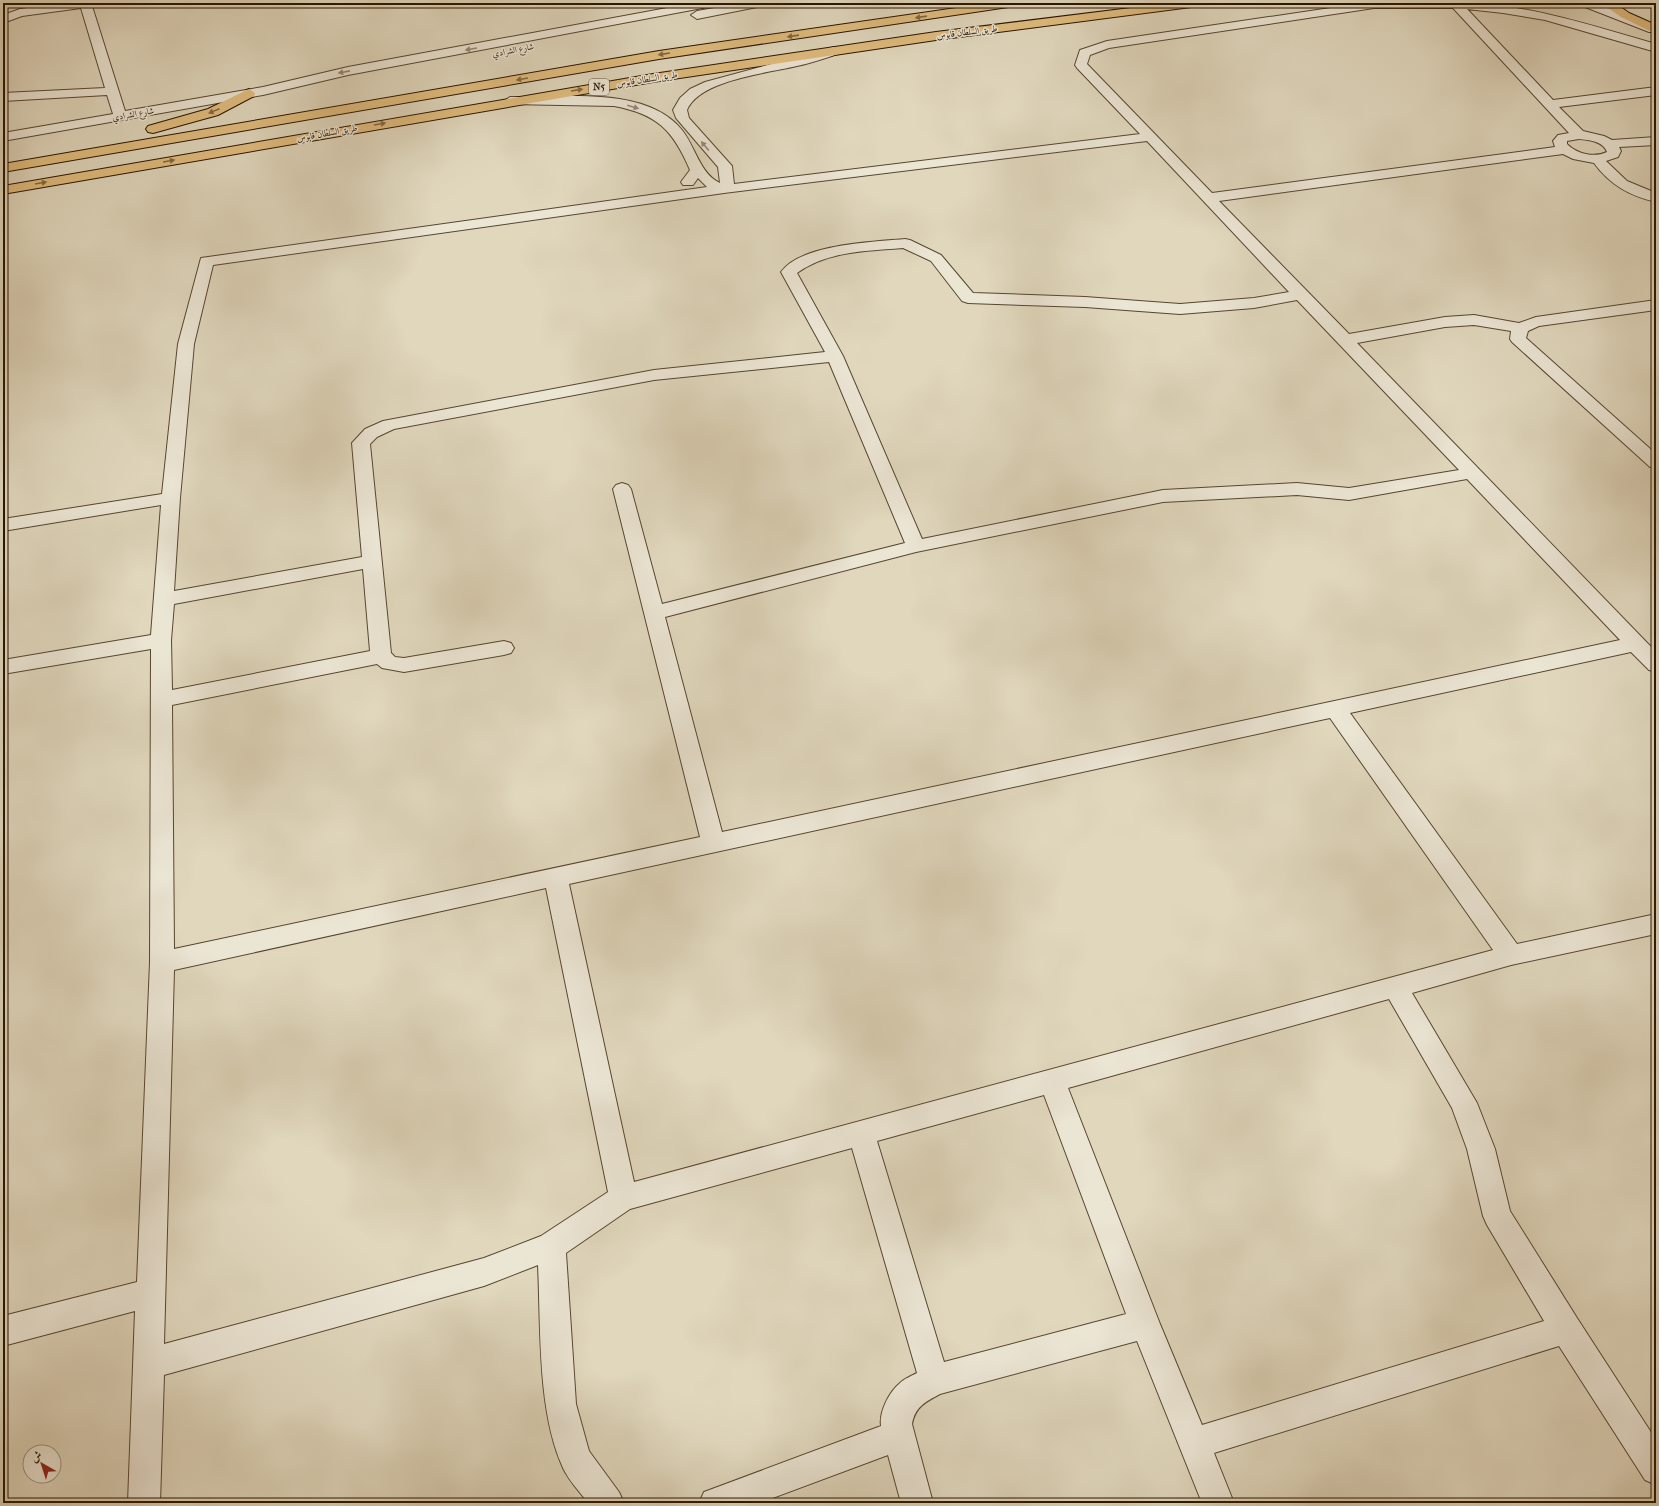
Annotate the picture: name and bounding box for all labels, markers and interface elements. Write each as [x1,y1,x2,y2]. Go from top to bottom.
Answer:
one-way arrow [915,14,927,20]
street label: طريق السلطان قابوس [936,23,998,42]
one-way arrow [786,33,799,39]
street label: شارع الشرادي [491,41,535,62]
one-way arrow [465,46,478,52]
one-way arrow [658,51,670,57]
street label: طريق السلطان قابوس [616,69,678,90]
one-way arrow [337,70,350,76]
one-way arrow [516,76,528,82]
road number: N5 [589,79,609,95]
one-way arrow [571,87,584,93]
one-way arrow [627,104,639,110]
street label: شارع الشرادي [111,105,155,126]
one-way arrow [208,109,220,115]
one-way arrow [374,121,386,127]
street label: طريق السلطان قابوس [296,123,358,144]
one-way arrow [701,140,710,151]
one-way arrow [163,158,176,164]
one-way arrow [35,180,47,186]
north arrow [22,1444,62,1484]
text: ش [28,1448,44,1465]

